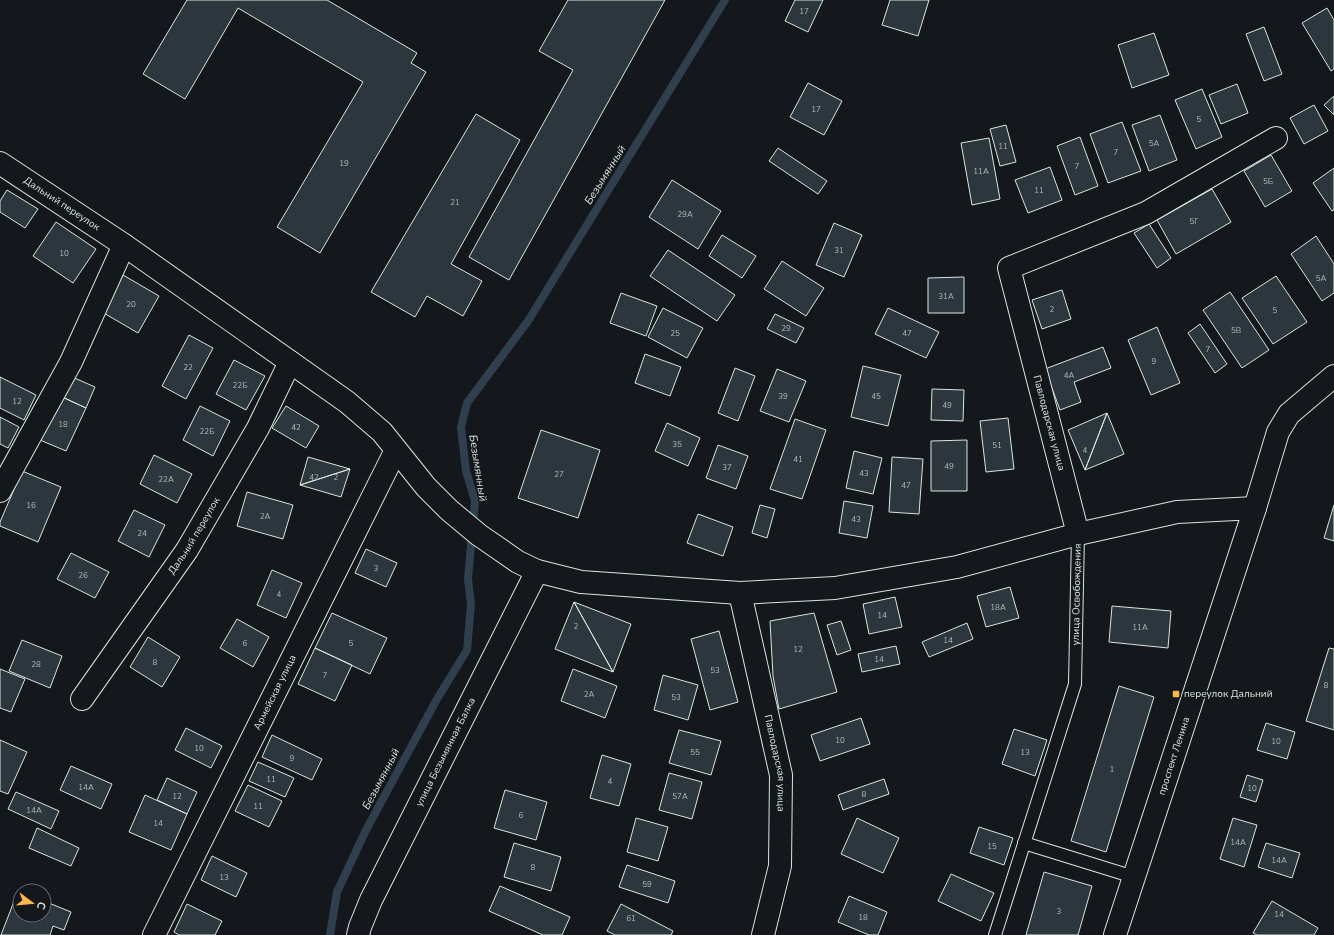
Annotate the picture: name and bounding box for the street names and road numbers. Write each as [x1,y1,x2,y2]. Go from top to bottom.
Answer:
street label: Дальний переулок [21,174,103,235]
street label: Павлодарская улица [1030,374,1068,472]
street label: Дальний переулок [165,494,224,577]
street label: улица Освобождения [1069,543,1085,645]
street label: Армейская улица [250,653,300,732]
street label: улица Безымянная Балка [412,695,479,809]
street label: Павлодарская улица [761,713,788,812]
street label: проспект Ленина [1155,715,1193,797]

